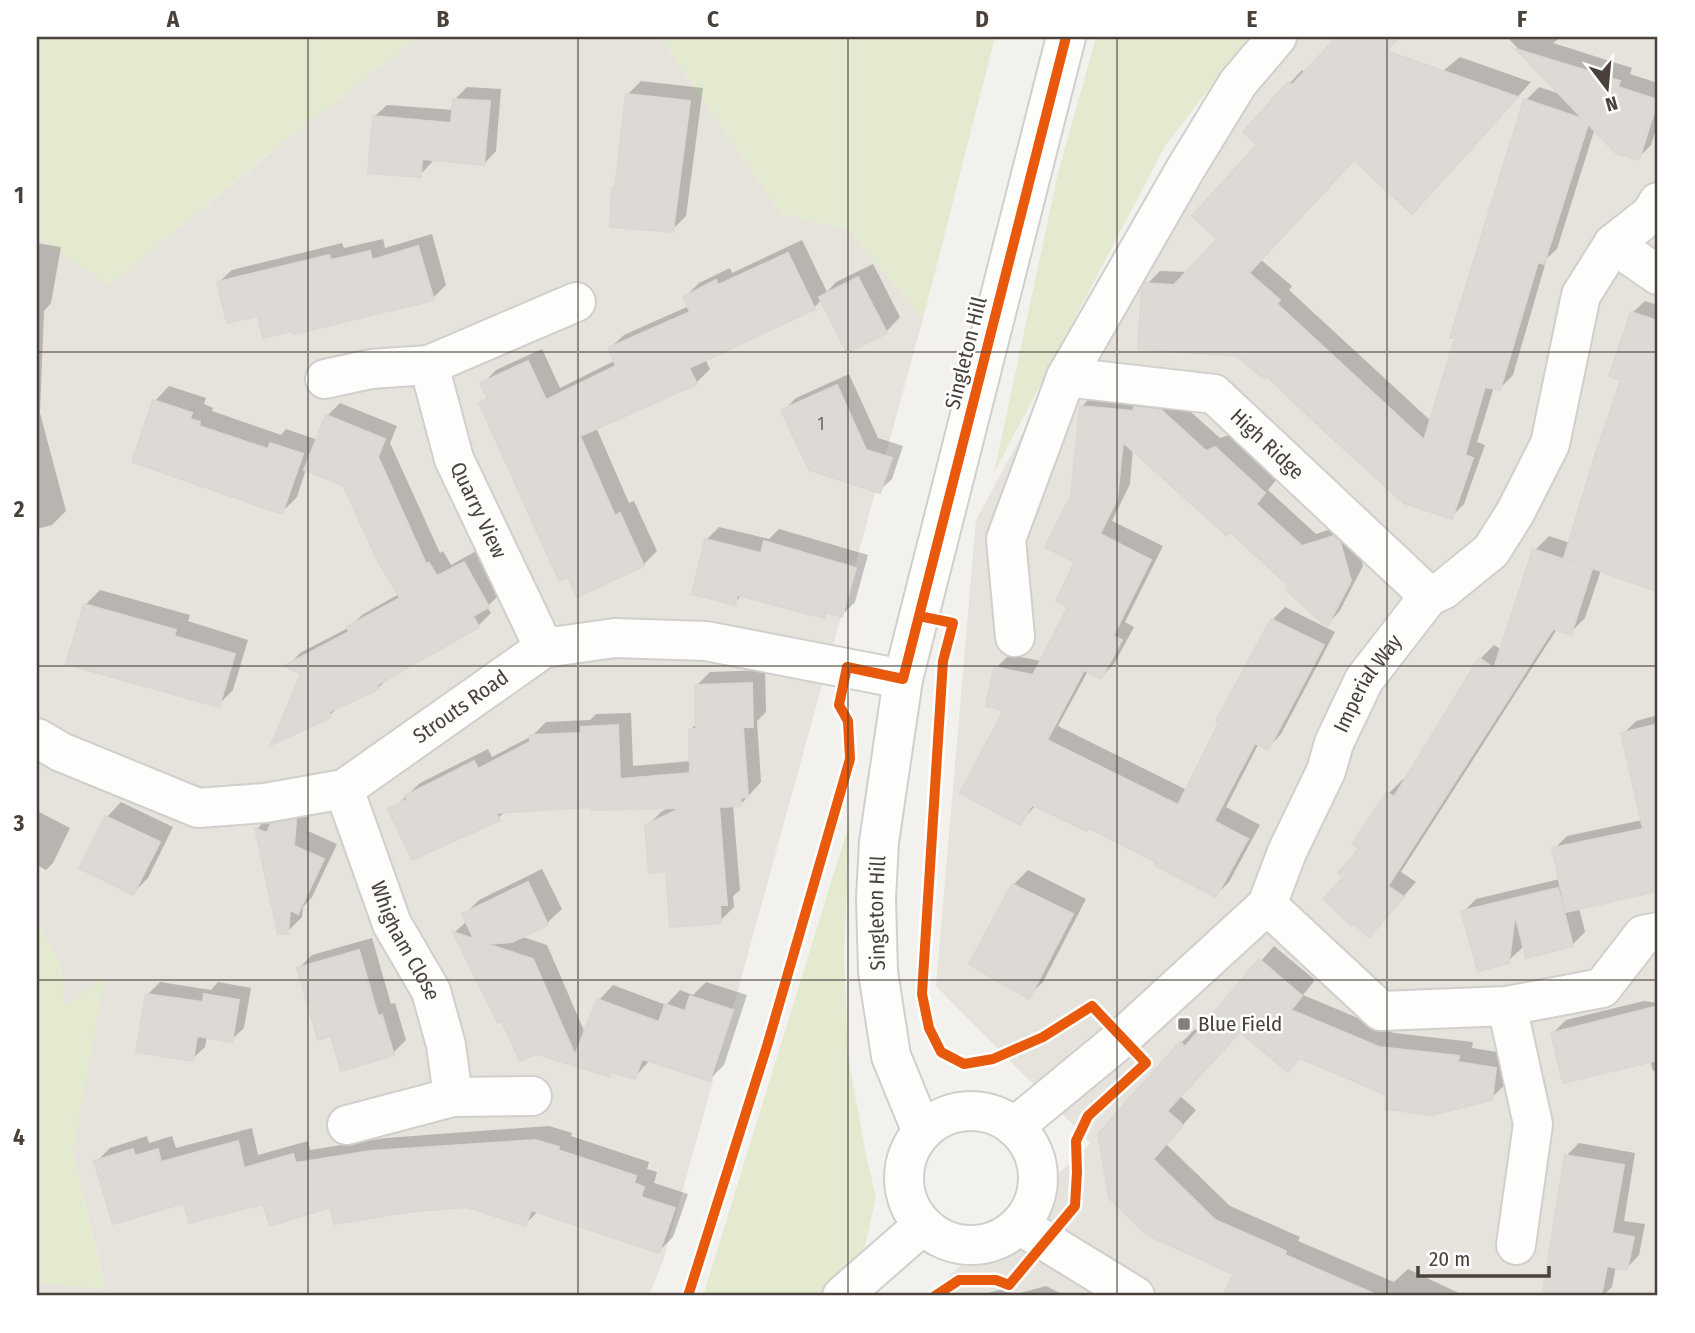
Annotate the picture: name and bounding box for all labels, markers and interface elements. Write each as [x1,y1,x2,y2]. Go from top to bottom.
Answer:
text: A [166,5,180,33]
text: B [437,5,450,33]
text: C [707,5,719,33]
text: D [975,5,989,33]
text: E [1247,5,1258,33]
text: F [1517,5,1527,33]
north arrow [1572,52,1642,122]
text: N [1603,91,1620,116]
text: 1 [14,181,24,209]
street label: Singleton Hill [939,294,993,412]
street label: High Ridge [1225,403,1310,485]
house number: 1 [817,413,825,435]
street label: Quarry View [444,458,513,563]
text: 2 [13,495,25,523]
street label: Imperial Way [1328,629,1408,737]
street label: Strouts Road [408,664,513,749]
text: 3 [13,809,25,837]
street label: Singleton Hill [863,854,891,971]
street label: Whigham Close [365,878,446,1003]
place label: Blue Field [1198,1011,1282,1037]
marker: Blue Field [1176,1016,1192,1032]
text: 4 [13,1123,25,1151]
scale bar [1418,1235,1550,1279]
text: 20 m [1429,1246,1470,1272]

